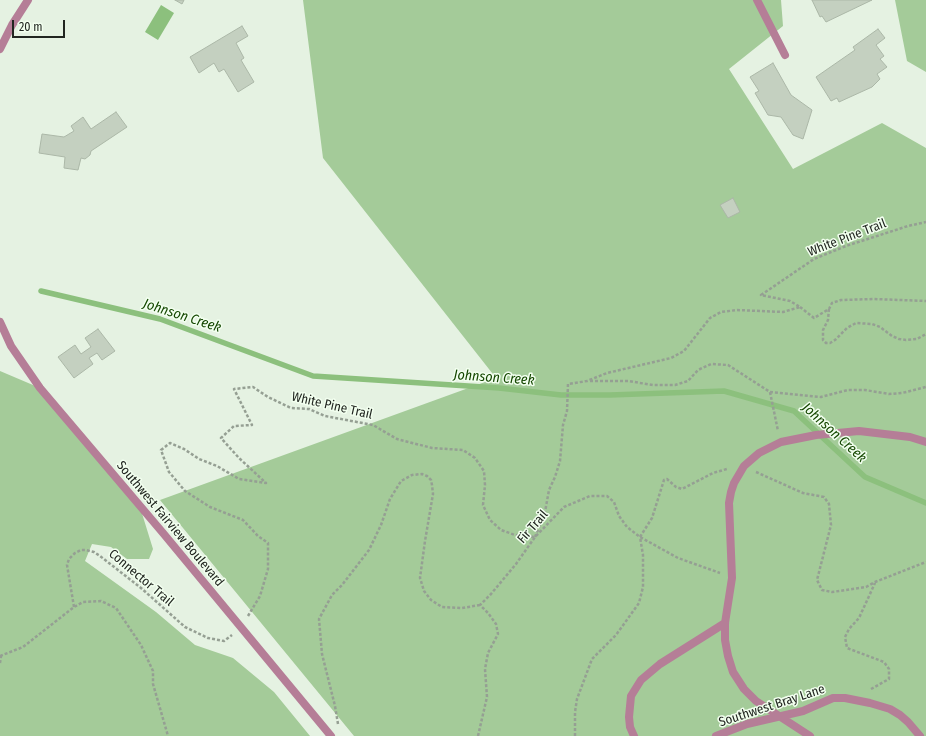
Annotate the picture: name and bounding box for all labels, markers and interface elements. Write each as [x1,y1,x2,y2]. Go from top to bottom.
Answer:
scale bar [14,12,67,38]
text: 20 m [19,20,43,34]
street label: White Pine Trail [806,216,888,260]
water label: Johnson Creek [141,295,223,337]
water label: Johnson Creek [453,367,535,389]
street label: White Pine Trail [290,389,374,423]
water label: Johnson Creek [798,400,870,466]
street label: Southwest Fairview Boulevard [113,458,227,590]
street label: Fir Trail [514,507,552,547]
street label: Connector Trail [105,546,177,610]
street label: Southwest Bray Lane [717,681,827,731]

